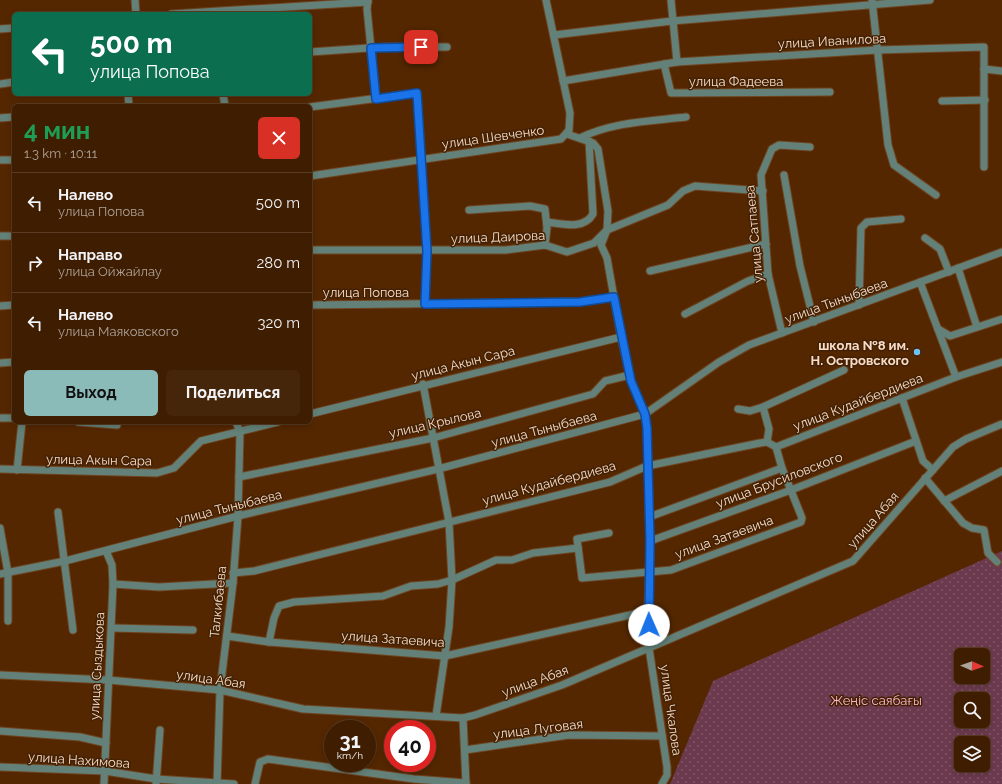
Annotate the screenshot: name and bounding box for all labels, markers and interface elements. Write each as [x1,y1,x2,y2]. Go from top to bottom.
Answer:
text: 500 m [90,27,173,60]
icon: left [24,28,76,80]
pin [404,30,438,64]
street label: улица Иванилова [777,31,887,51]
icon: arrive [410,36,432,58]
text: улица Попова [90,61,209,82]
street label: улица Фадеева [689,74,783,89]
text: 4 мин [24,116,90,145]
button: close [258,117,300,159]
street label: улица Шевченко [441,122,545,152]
text: 1.3 km · 10:11 [24,146,97,161]
street label: улица Сатпаева [742,184,766,284]
text: Налево [58,186,113,204]
icon: left [24,192,46,214]
text: 500 m [256,194,300,212]
text: улица Попова [58,204,144,219]
street label: улица Даирова [451,228,545,246]
text: Направо [58,246,122,264]
icon: right [24,252,46,274]
text: 280 m [256,254,300,272]
text: улица Ойжайлау [58,264,162,279]
street label: улица Тыныбаева [783,275,889,327]
street label: улица Попова [323,285,409,300]
text: Налево [58,306,113,324]
icon: left [24,312,46,334]
text: 320 m [257,314,300,332]
text: улица Маяковского [58,324,179,339]
place label: школа №8 им. Н. Островского [811,338,909,368]
street label: улица Акын Сара [410,343,516,383]
marker: школа №8 им. Н. Островского [912,347,922,357]
button: Выход [24,370,158,416]
button: Поделиться [166,370,300,416]
street label: улица Кудайбердиева [791,370,925,434]
street label: улица Крылова [387,405,483,441]
street label: улица Тыныбаева [490,408,598,450]
street label: улица Брусиловского [714,449,845,511]
street label: улица Акын Сара [46,452,152,468]
street label: улица Кудайбердиева [481,458,617,508]
street label: улица Тыныбаева [175,487,283,527]
street label: улица Абая [844,489,902,551]
street label: улица Затаевича [673,512,775,562]
street label: Талкибаева [207,565,229,639]
position arrow [628,604,670,646]
street label: улица Сыздыкова [87,612,107,720]
street label: улица Затаевича [341,628,445,650]
north arrow [954,648,990,684]
map controls [954,648,990,772]
street label: улица Абая [500,662,570,700]
street label: улица Чкалова [657,664,685,756]
street label: улица Абая [175,667,247,691]
button: search [954,692,990,728]
park label: Жеңіс саябағы [830,693,922,708]
street label: улица Луговая [492,716,584,742]
speed limit sign: 40 [384,720,436,772]
text: 31 [339,729,361,753]
button: layers [954,736,990,772]
street label: улица Нахимова [28,749,130,771]
text: km/h [337,750,363,761]

